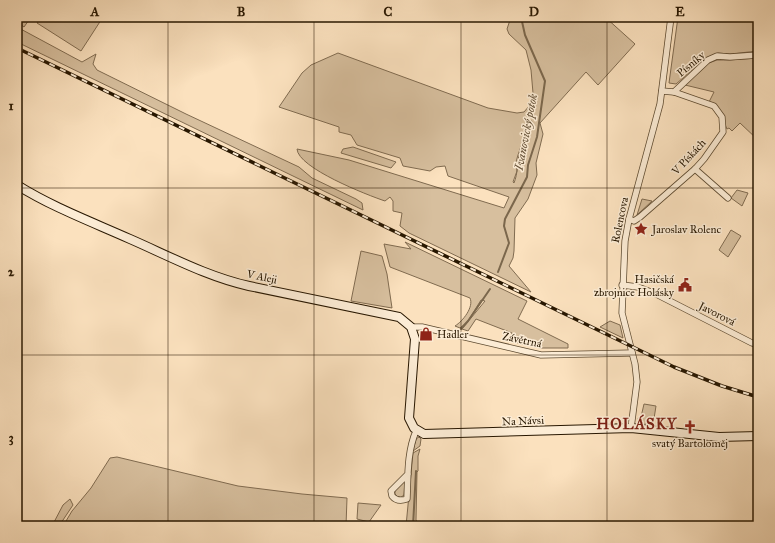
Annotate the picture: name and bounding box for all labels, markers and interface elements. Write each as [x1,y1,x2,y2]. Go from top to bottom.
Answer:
text: A [90,4,100,20]
text: B [237,4,246,20]
text: C [384,4,393,20]
text: D [529,4,539,20]
text: E [675,4,685,20]
street label: Písníky [674,48,708,79]
water label: Ivanovický potok [512,92,541,172]
text: 1 [8,98,14,114]
street label: V Pískách [669,137,709,178]
street label: Rolencova [609,195,631,244]
place icon: Jaroslav Rolenc [633,221,649,237]
place label: Jaroslav Rolenc [651,223,721,237]
text: 2 [8,264,15,280]
street label: V Aleji [245,267,278,287]
place label: Hasičská zbrojnice Holásky [594,273,675,299]
public building icon: Hasičská zbrojnice Holásky [677,277,693,293]
street label: Javorová [695,299,738,330]
shop icon: Hadler [418,326,434,342]
place label: Hadler [437,328,469,341]
street label: Závětrná [501,330,543,351]
street label: Na Návsi [502,414,544,428]
district label: HOLÁSKY [596,414,678,433]
church icon: svatý Bartoloměj [682,419,698,435]
text: 3 [8,430,14,446]
place label: svatý Bartoloměj [652,437,728,450]

